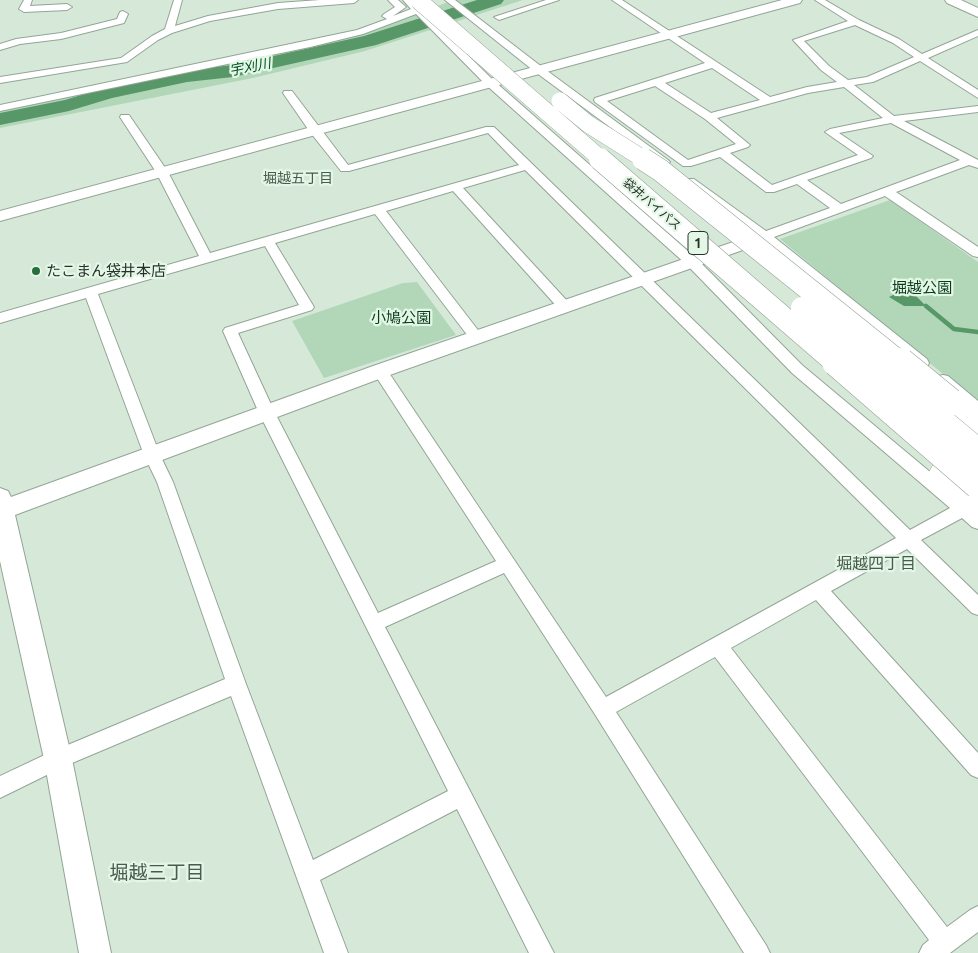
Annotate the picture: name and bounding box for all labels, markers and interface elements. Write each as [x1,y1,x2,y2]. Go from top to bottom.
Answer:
water label: 宇刈川 [228,55,272,79]
district label: 堀越五丁目 [263,170,333,186]
street label: 袋井バイパス [620,175,684,233]
road number: 1 [688,232,708,254]
place label: たこまん袋井本店 [46,262,166,280]
marker: たこまん袋井本店 [30,265,42,277]
park label: 堀越公園 [892,279,952,297]
park label: 小鳩公園 [371,309,431,327]
district label: 堀越四丁目 [836,554,916,574]
district label: 堀越三丁目 [110,862,204,884]

